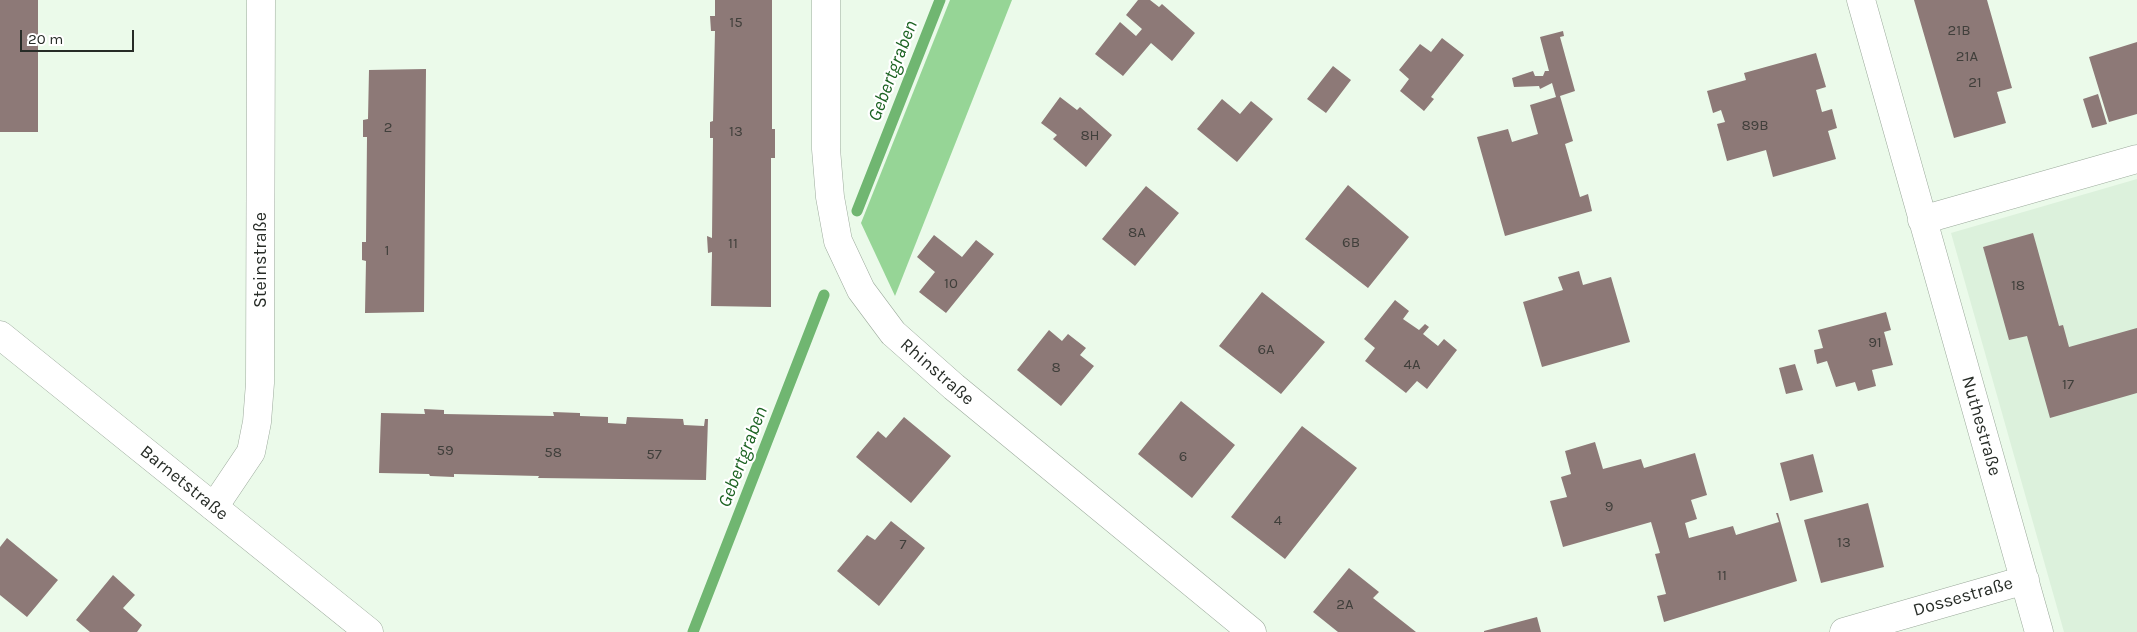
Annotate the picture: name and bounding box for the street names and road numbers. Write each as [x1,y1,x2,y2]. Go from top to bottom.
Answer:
street label: Steinstraße [250,212,272,308]
street label: Rhinstraße [896,334,978,410]
street label: Nuthestraße [1956,374,2006,478]
street label: Barnetstraße [135,441,233,525]
street label: Dossestraße [1911,572,2015,622]

